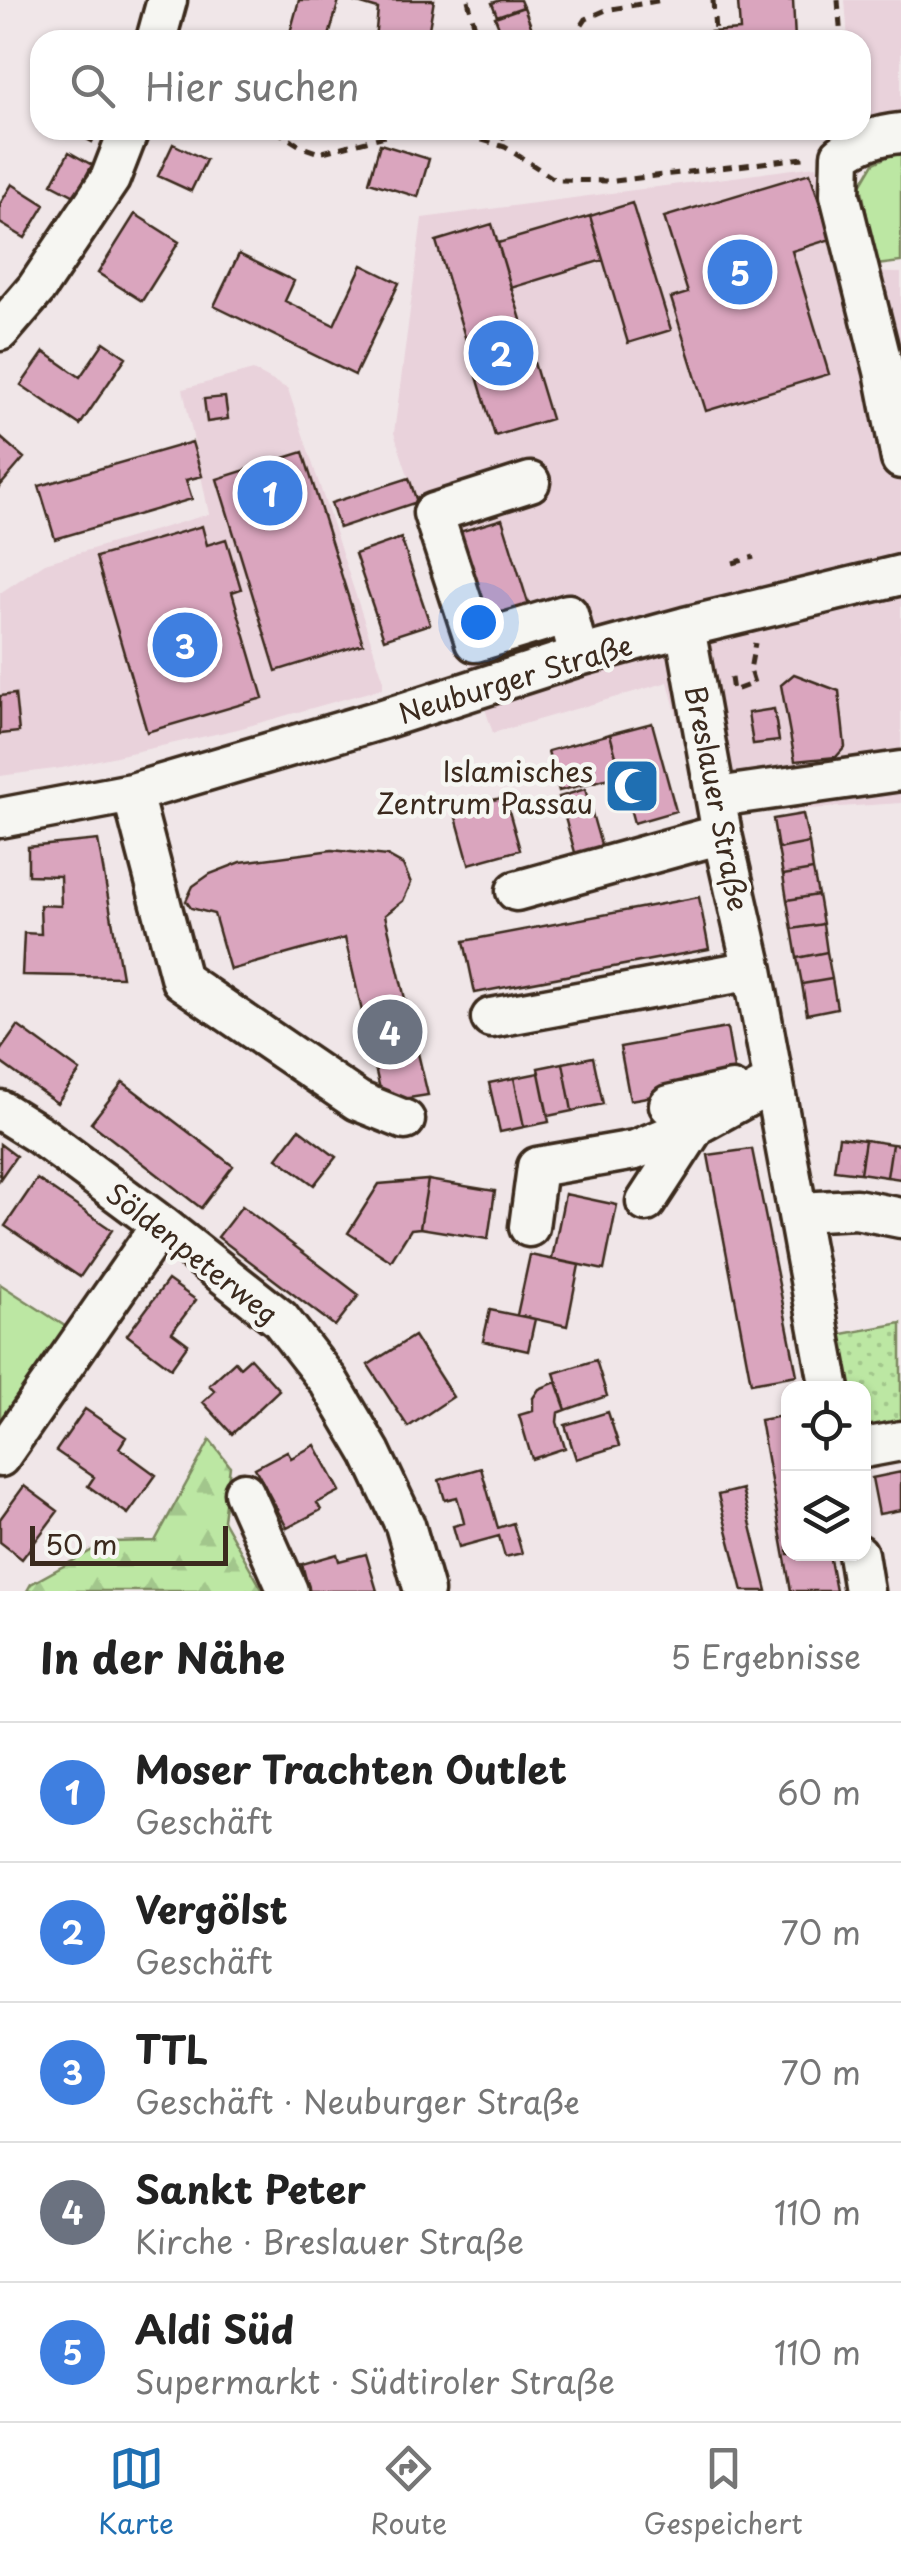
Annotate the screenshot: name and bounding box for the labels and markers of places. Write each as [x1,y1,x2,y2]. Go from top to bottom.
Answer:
pin: 5 [708,234,772,310]
pin: 2 [468,316,534,390]
pin: 1 [238,456,302,530]
pin: 3 [152,608,218,682]
place label: Islamisches Zentrum Passau [376,749,593,824]
mosque icon: Islamisches Zentrum Passau [602,756,662,816]
pin: 4 [358,994,422,1070]

